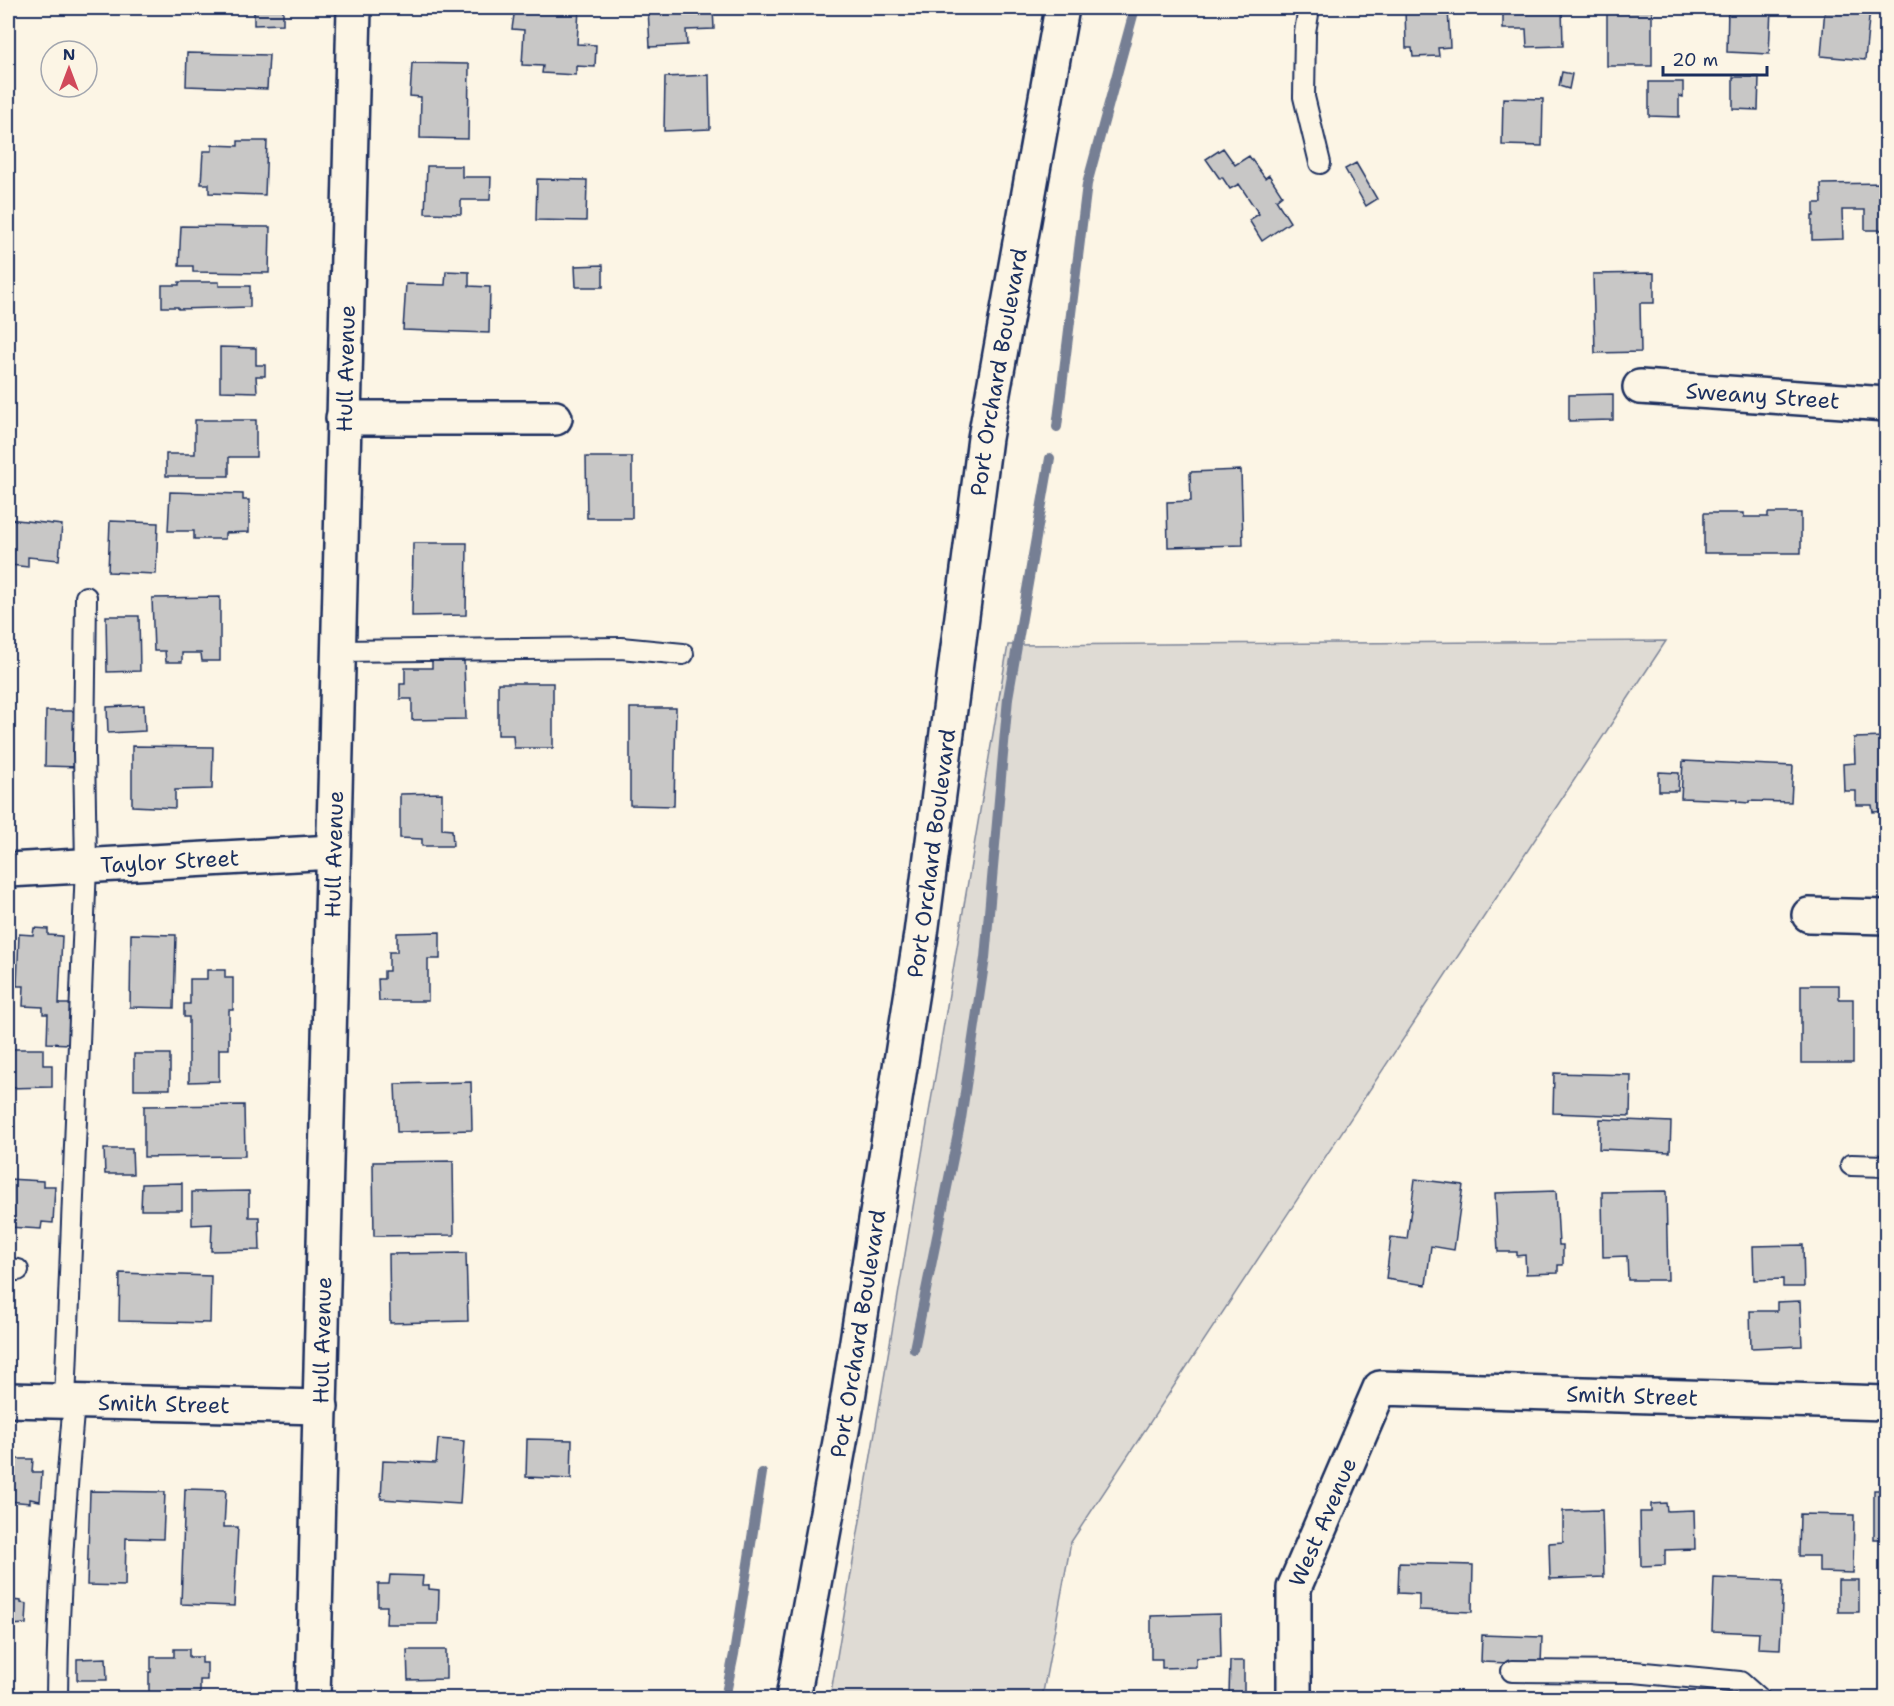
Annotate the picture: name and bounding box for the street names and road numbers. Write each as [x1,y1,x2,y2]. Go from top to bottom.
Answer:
street label: Port Orchard Boulevard [964,246,1034,498]
street label: Hull Avenue [330,304,362,432]
street label: Sweany Street [1685,376,1841,416]
street label: Port Orchard Boulevard [900,727,962,980]
street label: Hull Avenue [318,790,350,918]
street label: Taylor Street [100,843,240,880]
street label: Port Orchard Boulevard [823,1207,892,1460]
street label: Hull Avenue [306,1276,338,1404]
street label: Smith Street [1566,1380,1699,1412]
street label: Smith Street [98,1388,230,1420]
street label: West Avenue [1282,1453,1363,1591]

